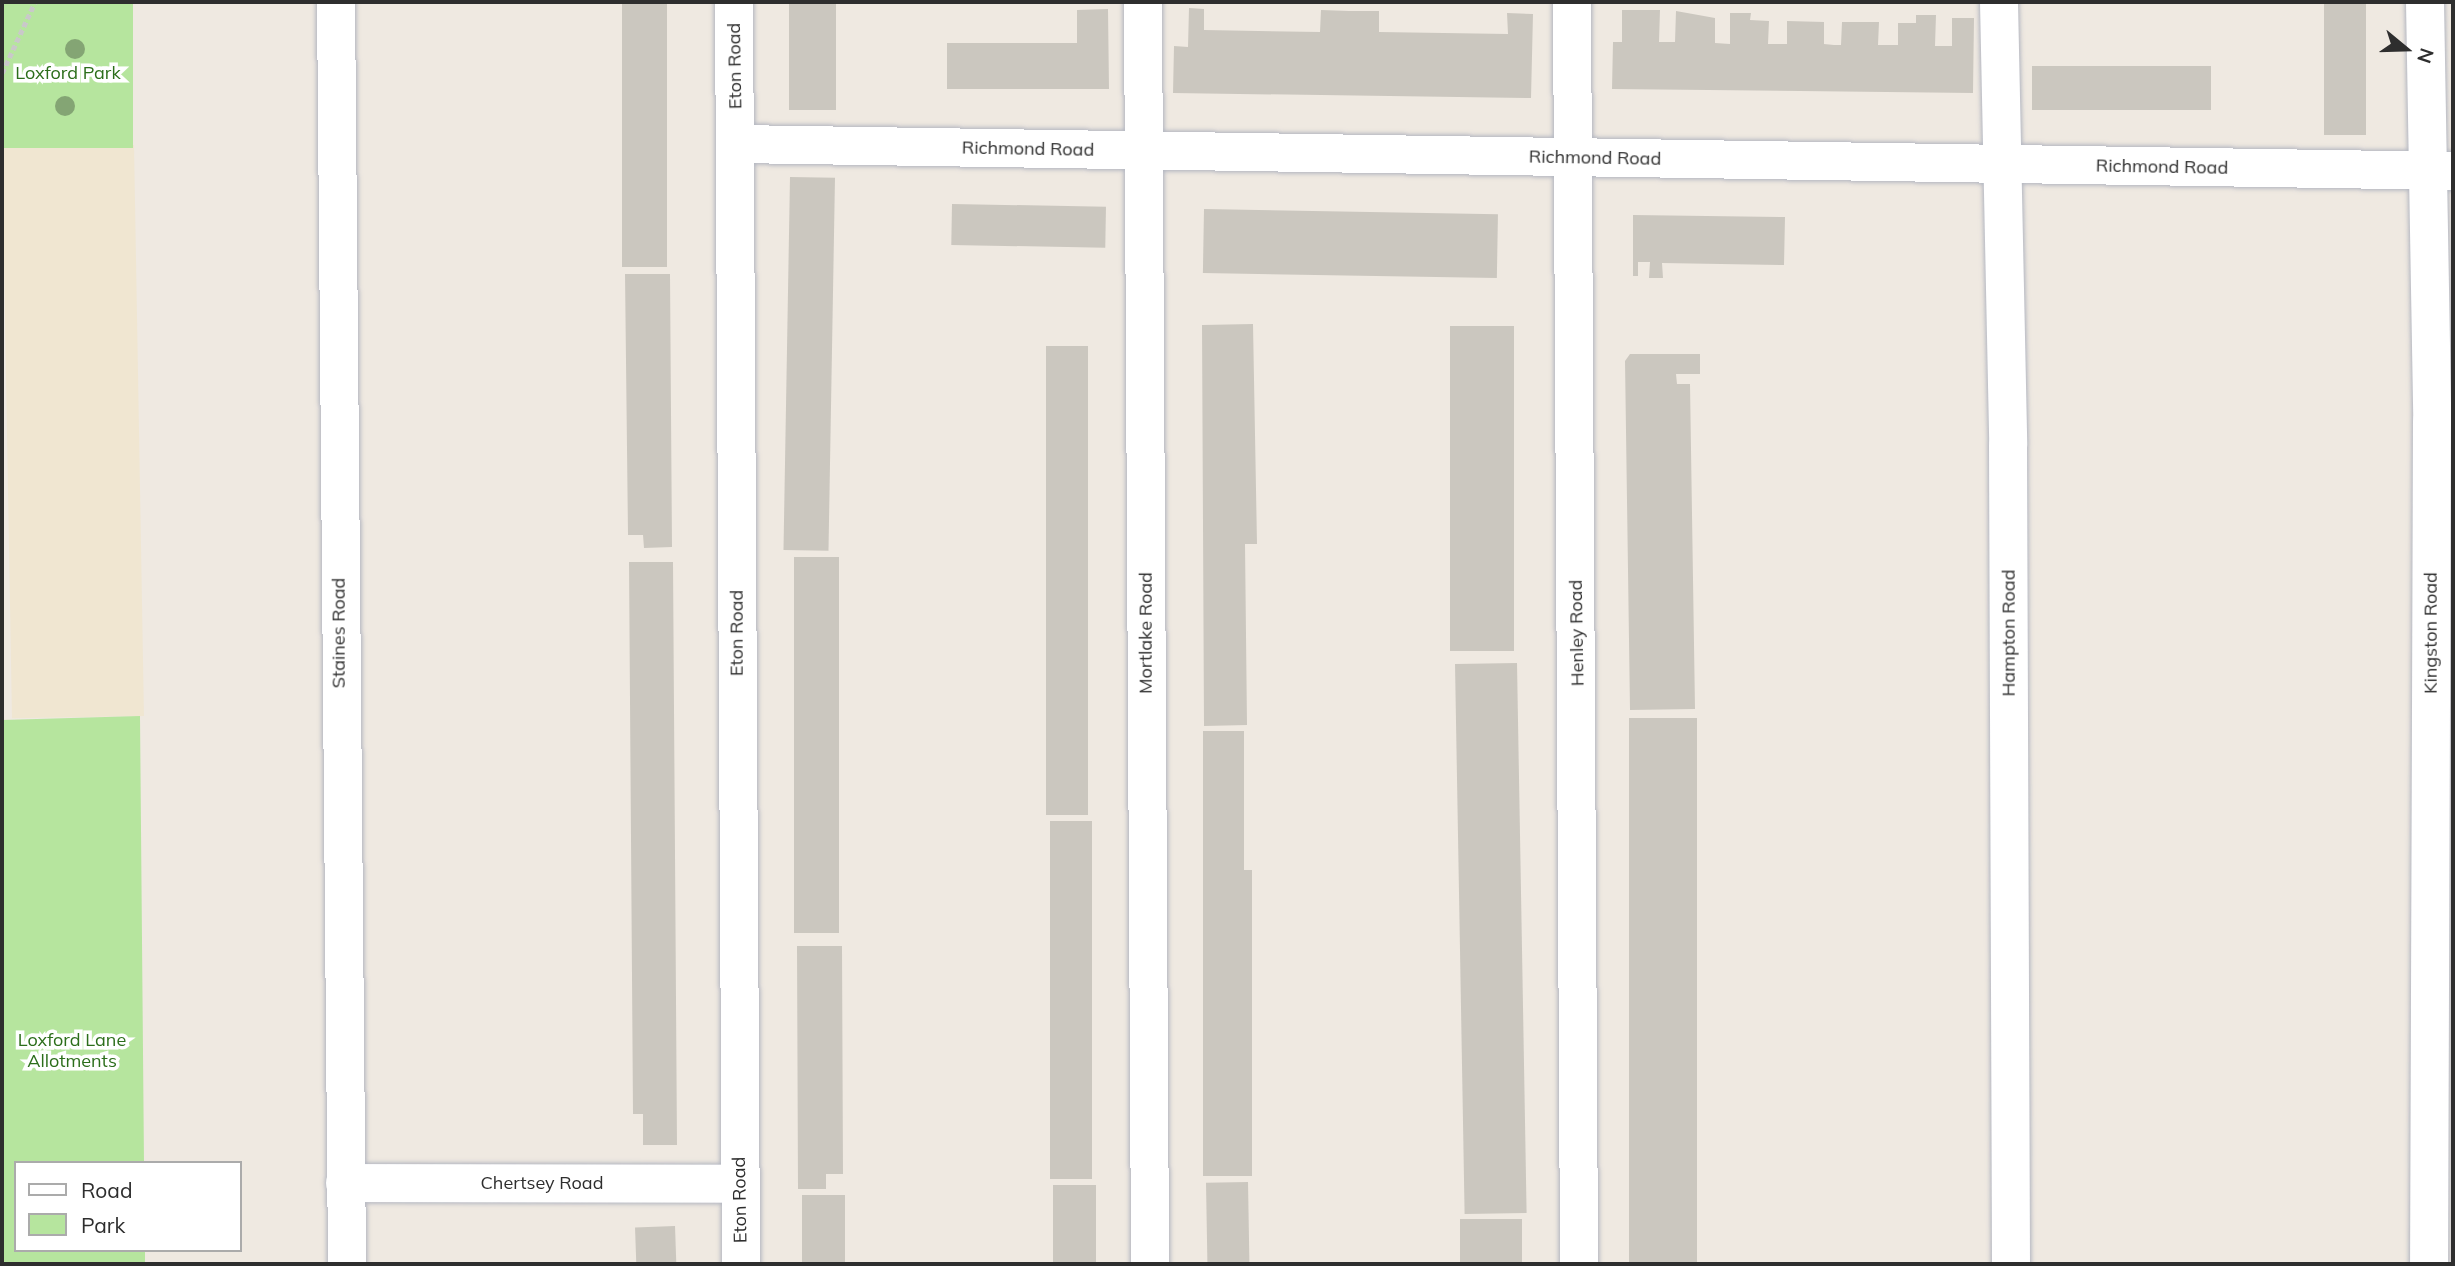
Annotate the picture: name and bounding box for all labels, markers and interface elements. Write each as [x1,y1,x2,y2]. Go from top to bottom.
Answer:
north arrow [2371,14,2441,84]
street label: Eton Road [723,23,747,109]
text: N [2412,45,2440,67]
park label: Loxford Park [15,62,121,84]
street label: Richmond Road [962,137,1094,161]
street label: Richmond Road [1529,146,1661,170]
street label: Richmond Road [2096,155,2228,179]
street label: Hampton Road [1998,570,2020,696]
street label: Mortlake Road [1135,572,1157,694]
street label: Kingston Road [2420,572,2442,694]
street label: Staines Road [328,578,350,688]
street label: Henley Road [1565,580,1589,686]
street label: Eton Road [726,590,748,676]
park label: Loxford Lane Allotments [18,1030,126,1072]
street label: Eton Road [728,1157,752,1243]
legend [14,1161,242,1252]
street label: Chertsey Road [481,1172,603,1194]
text: Road [81,1177,132,1203]
text: Park [81,1212,125,1238]

